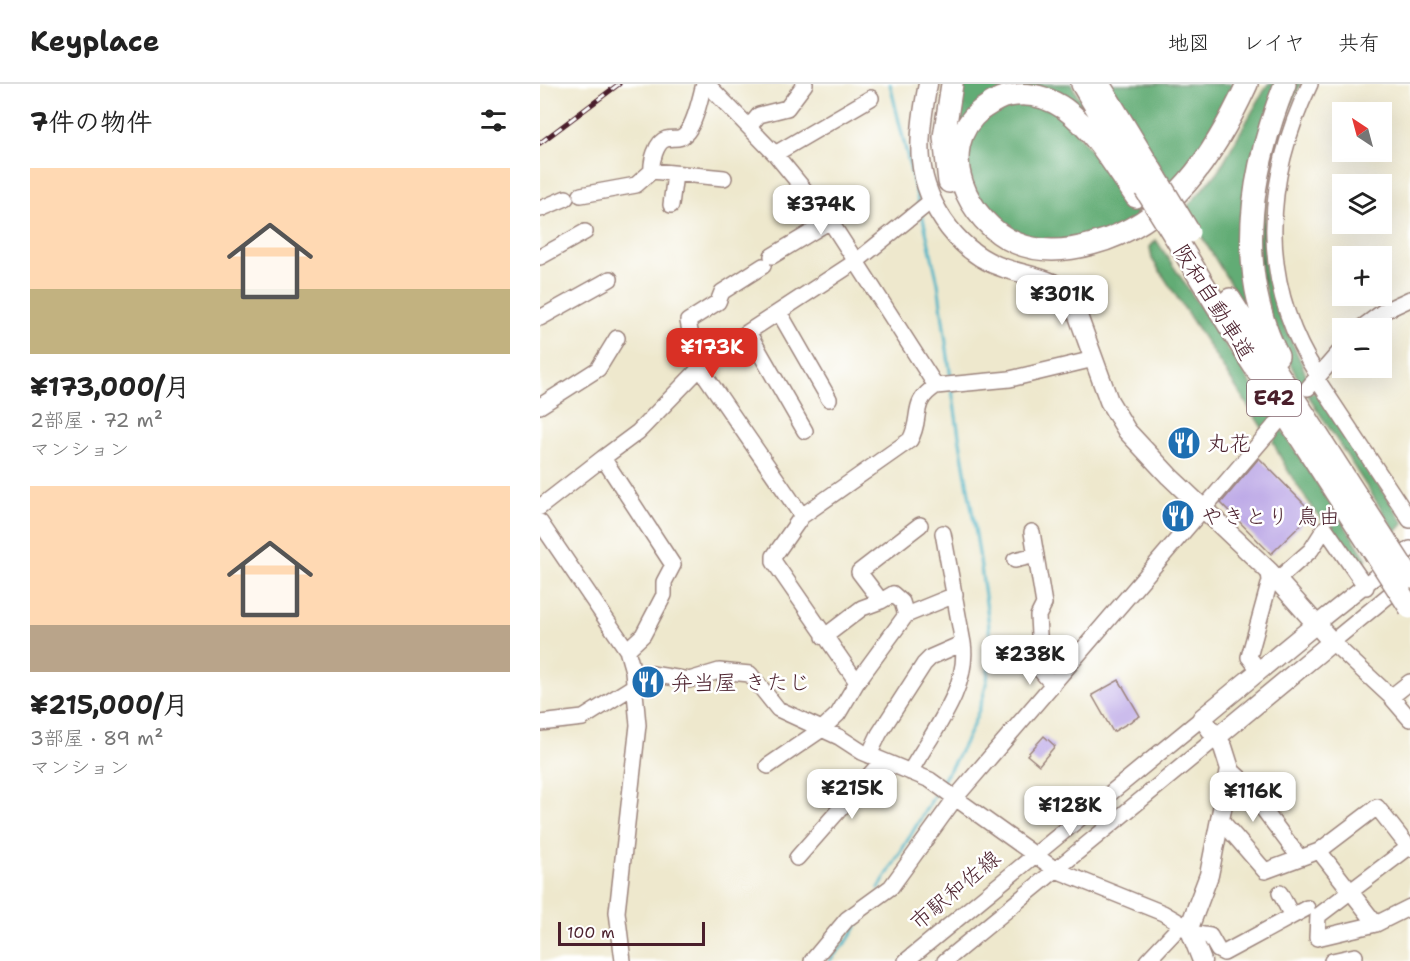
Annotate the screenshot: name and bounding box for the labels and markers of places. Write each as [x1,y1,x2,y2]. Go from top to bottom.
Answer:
pin: ¥374K [779,185,863,236]
pin: ¥301K [1020,275,1104,326]
pin: ¥173K [670,328,754,379]
restaurant icon: 丸花 [1166,425,1202,461]
place label: 丸花 [1207,429,1251,458]
restaurant icon: やきとり 鳥由 [1160,498,1196,534]
place label: やきとり 鳥由 [1201,502,1341,531]
pin: ¥238K [988,635,1072,686]
restaurant icon: 弁当屋 きたじ [630,664,666,700]
place label: 弁当屋 きたじ [671,668,811,697]
pin: ¥215K [810,769,894,820]
pin: ¥116K [1211,772,1295,823]
pin: ¥128K [1028,786,1112,837]

